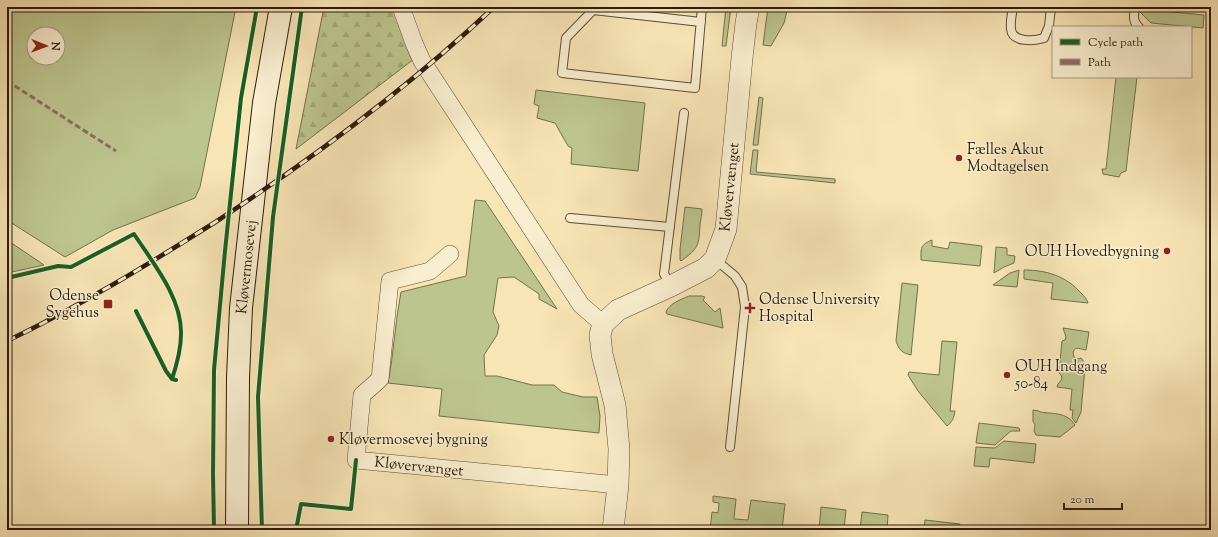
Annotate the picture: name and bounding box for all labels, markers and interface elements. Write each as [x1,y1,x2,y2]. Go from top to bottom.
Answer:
north arrow [26,26,66,66]
legend [1052,26,1192,78]
text: Cycle path [1088,34,1143,52]
text: N [47,41,63,51]
text: Path [1088,54,1111,72]
place label: Fælles Akut Modtagelsen [967,140,1049,178]
street label: Kløvervænget [715,142,746,233]
marker: Fælles Akut Modtagelsen [954,153,964,163]
street label: Kløvermosevej [232,219,263,315]
place label: OUH Hovedbygning [1025,242,1159,263]
marker: OUH Hovedbygning [1162,246,1172,256]
place label: Odense Sygehus [46,286,99,324]
place label: Odense University Hospital [759,290,881,328]
marker: Odense Sygehus [102,298,114,310]
marker: Odense University Hospital [744,302,756,314]
place label: OUH Indgang 50-84 [1014,357,1107,395]
marker: OUH Indgang 50-84 [1002,370,1012,380]
place label: Kløvermosevej bygning [339,430,488,451]
marker: Kløvermosevej bygning [326,434,336,444]
street label: Kløvervænget [373,452,464,483]
scale bar [1064,485,1122,511]
text: 20 m [1070,491,1095,509]

